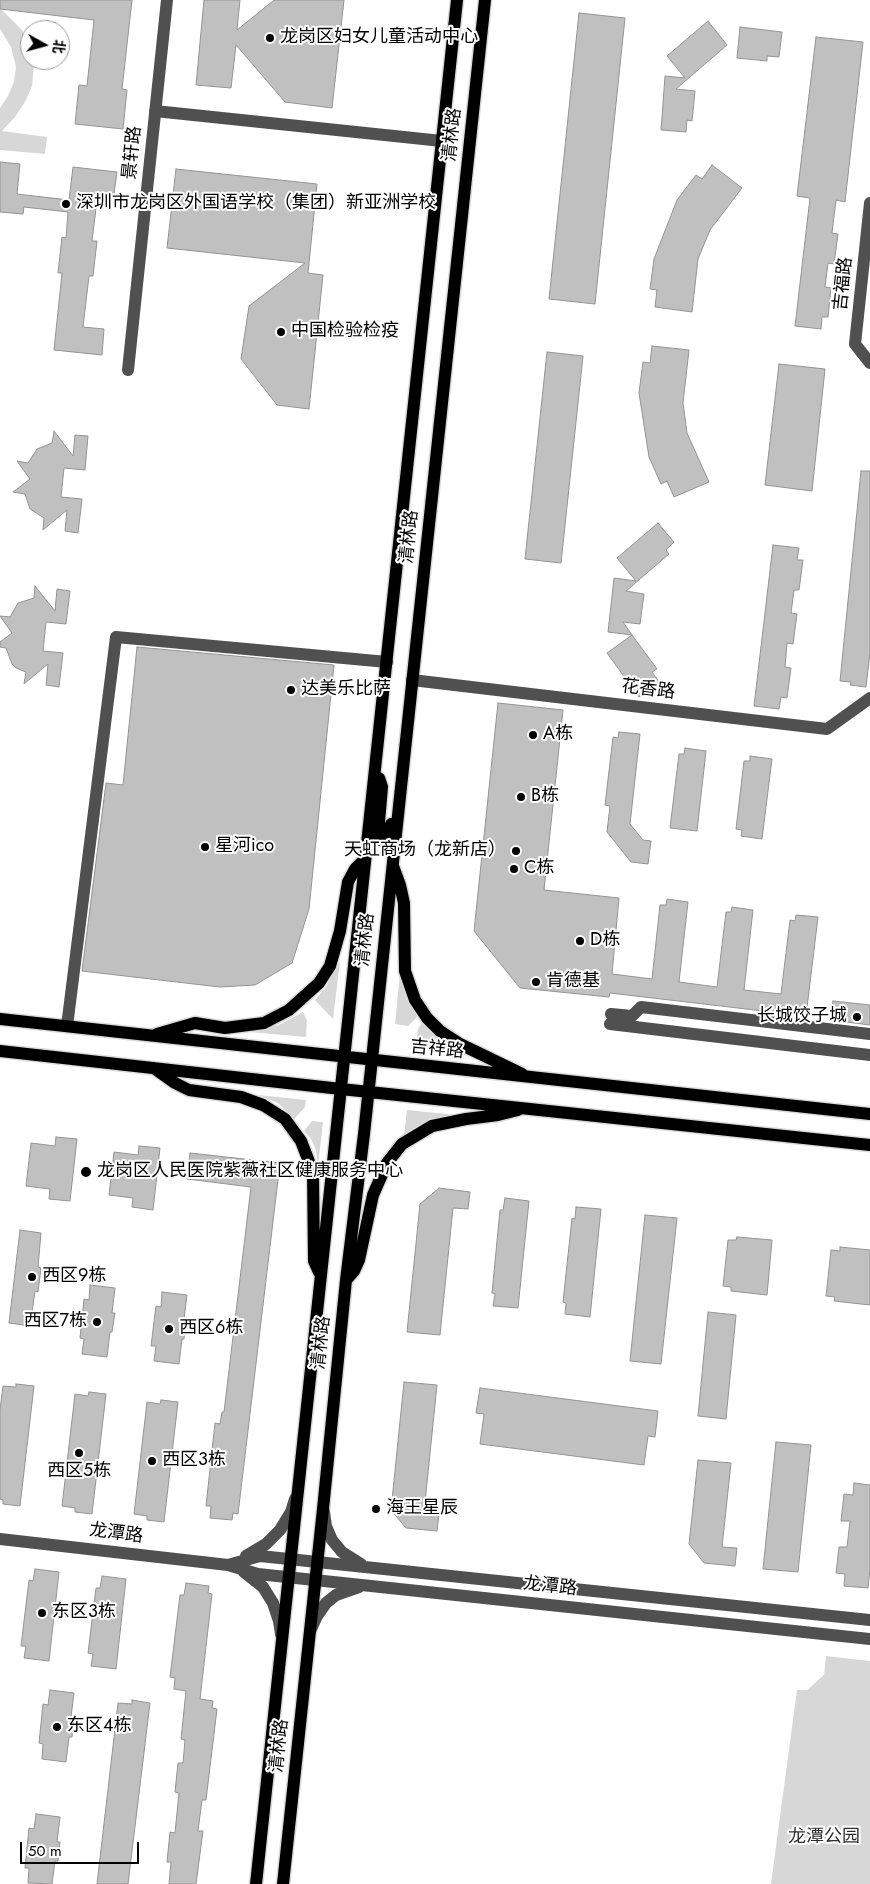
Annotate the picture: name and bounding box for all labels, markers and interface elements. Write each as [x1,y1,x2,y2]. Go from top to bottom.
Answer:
north arrow [20,20,70,70]
place label: 龙岗区妇女儿童活动中心 [280,27,478,49]
marker: 龙岗区妇女儿童活动中心 [264,32,276,44]
text: 北 [48,39,70,55]
street label: 清林路 [439,107,467,163]
street label: 景轩路 [119,125,147,181]
place label: 深圳市龙岗区外国语学校（集团）新亚洲学校 [76,193,436,215]
marker: 深圳市龙岗区外国语学校（集团）新亚洲学校 [60,198,72,210]
street label: 吉福路 [830,256,858,312]
place label: 中国检验检疫 [291,321,399,343]
marker: 中国检验检疫 [275,326,287,338]
street label: 清林路 [396,509,424,565]
street label: 花香路 [620,676,676,704]
place label: 达美乐比萨 [301,679,391,701]
marker: 达美乐比萨 [285,684,297,696]
place label: A栋 [543,724,573,746]
marker: A栋 [527,729,539,741]
place label: B栋 [531,786,559,808]
marker: B栋 [515,791,527,803]
place label: 星河ico [215,836,274,858]
place label: 天虹商场（龙新店） [344,840,506,862]
marker: 星河ico [199,841,211,853]
marker: 天虹商场（龙新店） [510,845,522,857]
place label: C栋 [524,858,554,880]
marker: C栋 [508,863,520,875]
street label: 清林路 [352,912,380,968]
place label: D栋 [590,930,620,952]
marker: D栋 [574,935,586,947]
place label: 肯德基 [546,971,600,993]
marker: 肯德基 [530,976,542,988]
place label: 长城饺子城 [757,1006,847,1028]
marker: 长城饺子城 [851,1011,863,1023]
street label: 吉祥路 [409,1036,465,1064]
place label: 龙岗区人民医院紫薇社区健康服务中心 [97,1161,403,1183]
marker: 龙岗区人民医院紫薇社区健康服务中心 [79,1165,93,1179]
place label: 西区9栋 [42,1266,106,1288]
marker: 西区9栋 [26,1271,38,1283]
place label: 西区7栋 [24,1311,87,1333]
street label: 清林路 [308,1315,336,1371]
marker: 西区7栋 [91,1316,103,1328]
place label: 西区6栋 [179,1318,243,1340]
marker: 西区6栋 [163,1323,175,1335]
marker: 西区5栋 [73,1447,85,1459]
place label: 西区3栋 [162,1450,226,1472]
marker: 西区3栋 [146,1455,158,1467]
place label: 西区5栋 [47,1461,111,1483]
place label: 海王星辰 [386,1498,458,1520]
marker: 海王星辰 [370,1503,382,1515]
street label: 龙潭路 [88,1520,144,1548]
street label: 龙潭路 [522,1573,578,1601]
place label: 东区3栋 [52,1602,116,1624]
marker: 东区3栋 [36,1607,48,1619]
place label: 东区4栋 [67,1716,131,1738]
street label: 清林路 [266,1718,294,1774]
marker: 东区4栋 [51,1721,63,1733]
park label: 龙潭公园 [788,1827,860,1849]
scale bar [22,1832,141,1864]
text: 50 m [28,1840,62,1862]

